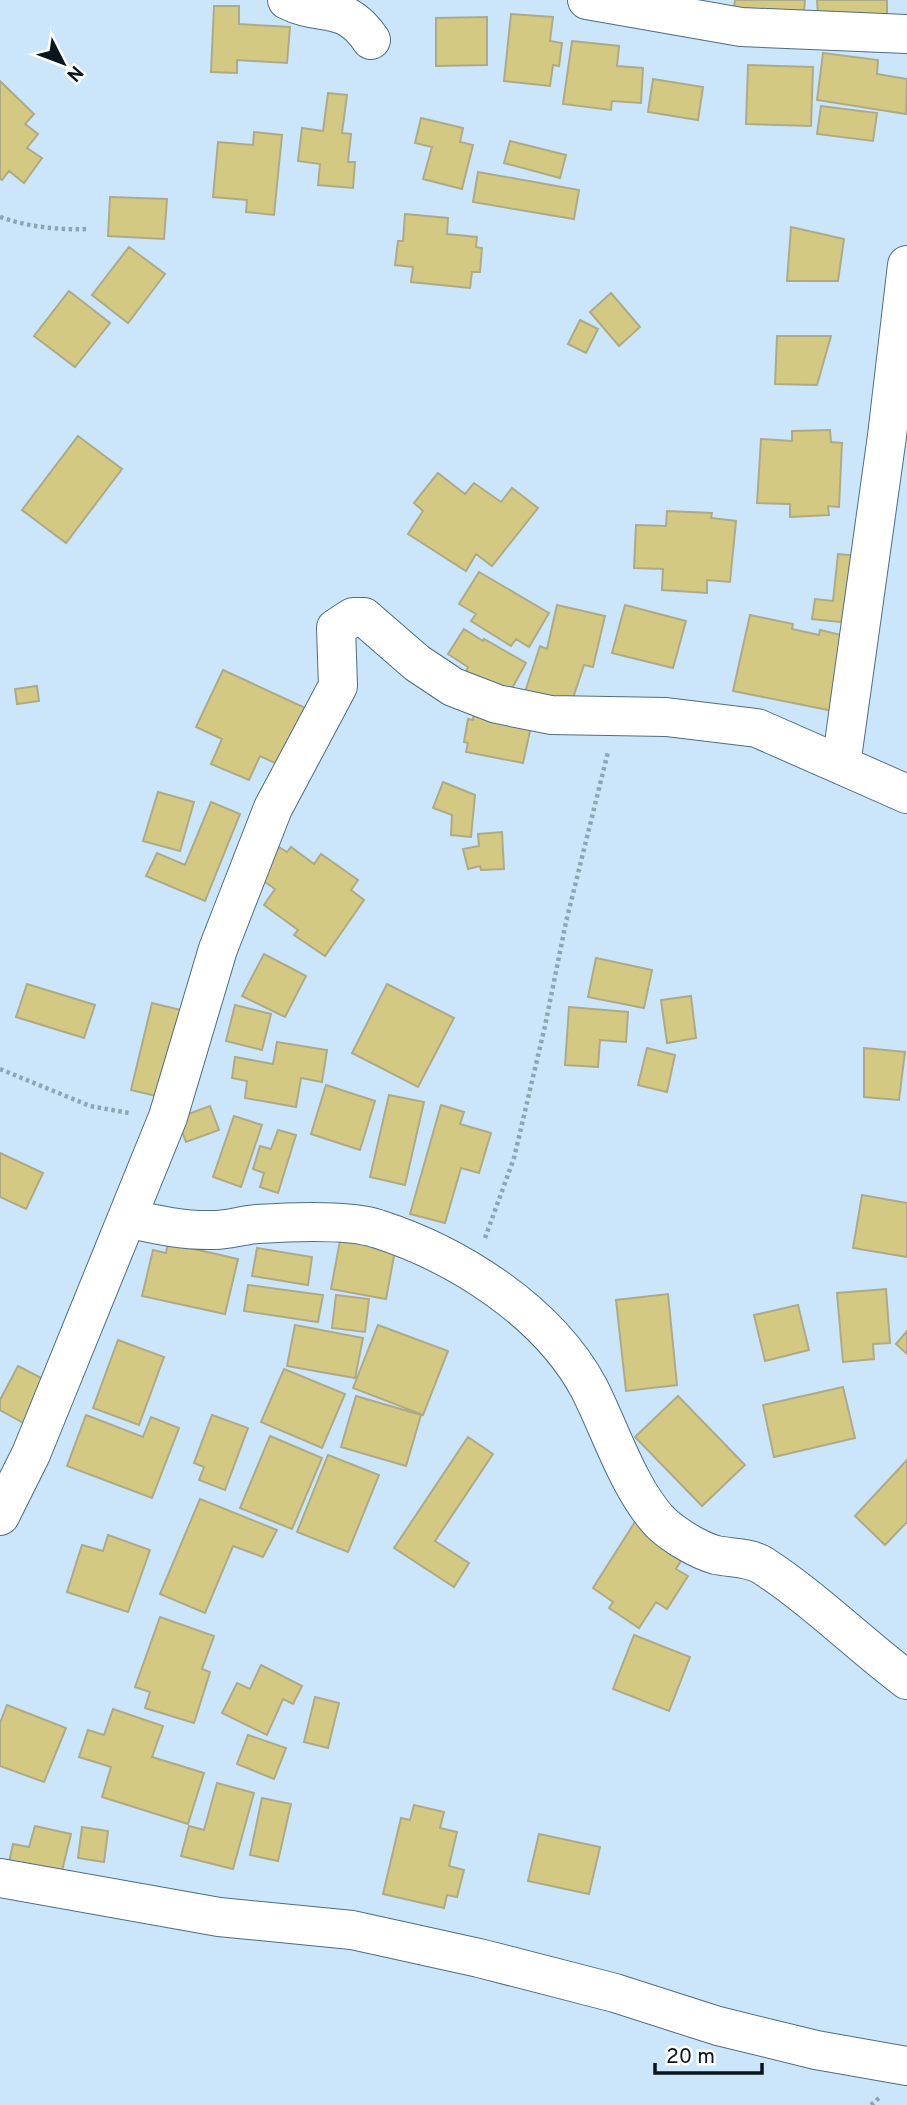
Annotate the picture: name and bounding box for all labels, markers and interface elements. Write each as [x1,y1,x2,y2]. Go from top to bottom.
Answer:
north arrow [28,28,98,98]
text: N [61,60,88,86]
scale bar [655,2032,762,2076]
text: 20 m [666,2044,715,2071]

